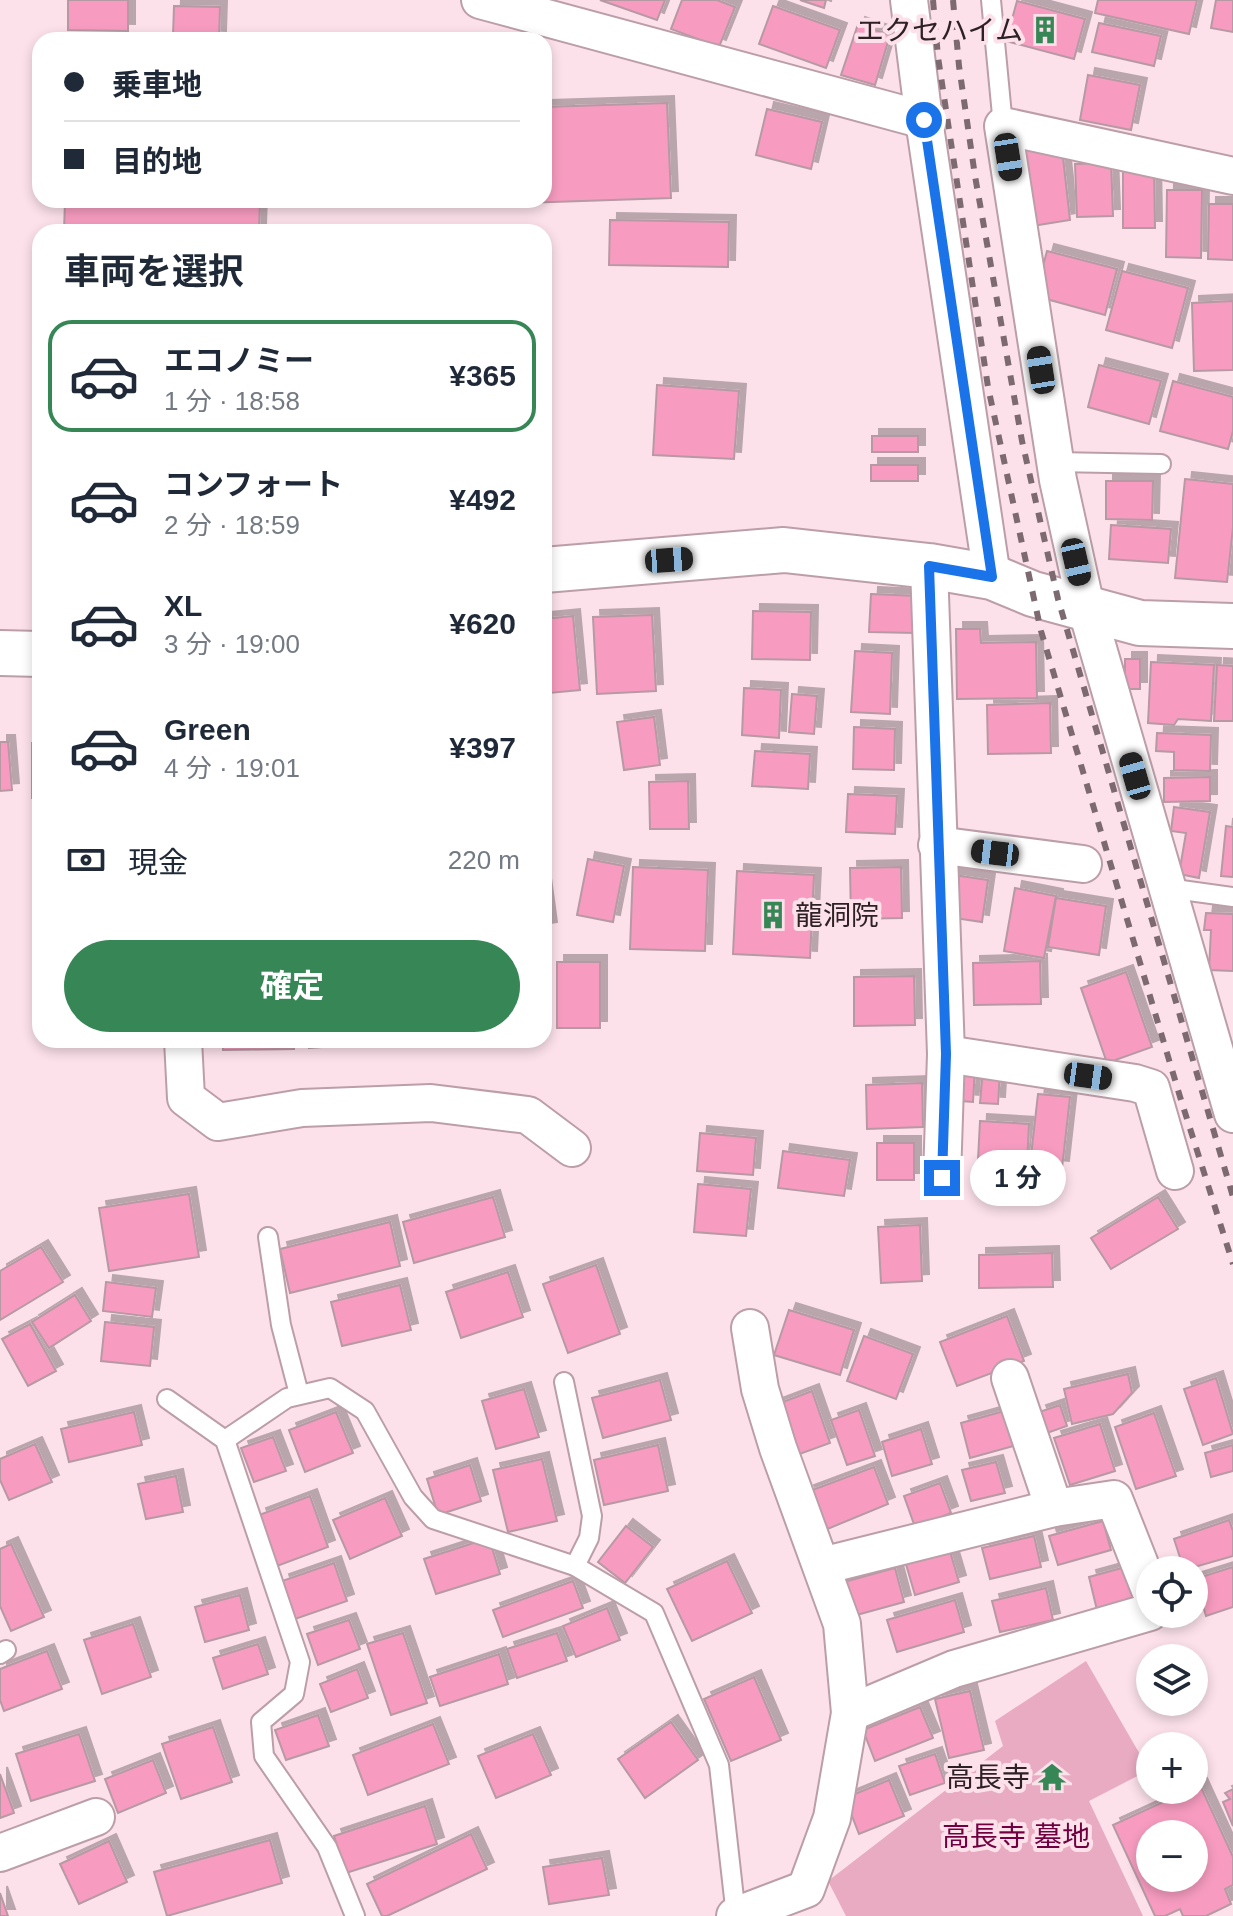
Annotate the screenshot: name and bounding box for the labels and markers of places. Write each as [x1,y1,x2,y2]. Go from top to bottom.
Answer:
place label: エクセハイム [856,15,1023,46]
building icon: エクセハイム [1030,15,1060,45]
building icon: 龍洞院 [758,900,788,930]
place label: 龍洞院 [795,900,879,931]
place label: 高長寺 [946,1762,1030,1793]
temple icon: 高長寺 [1037,1762,1067,1792]

